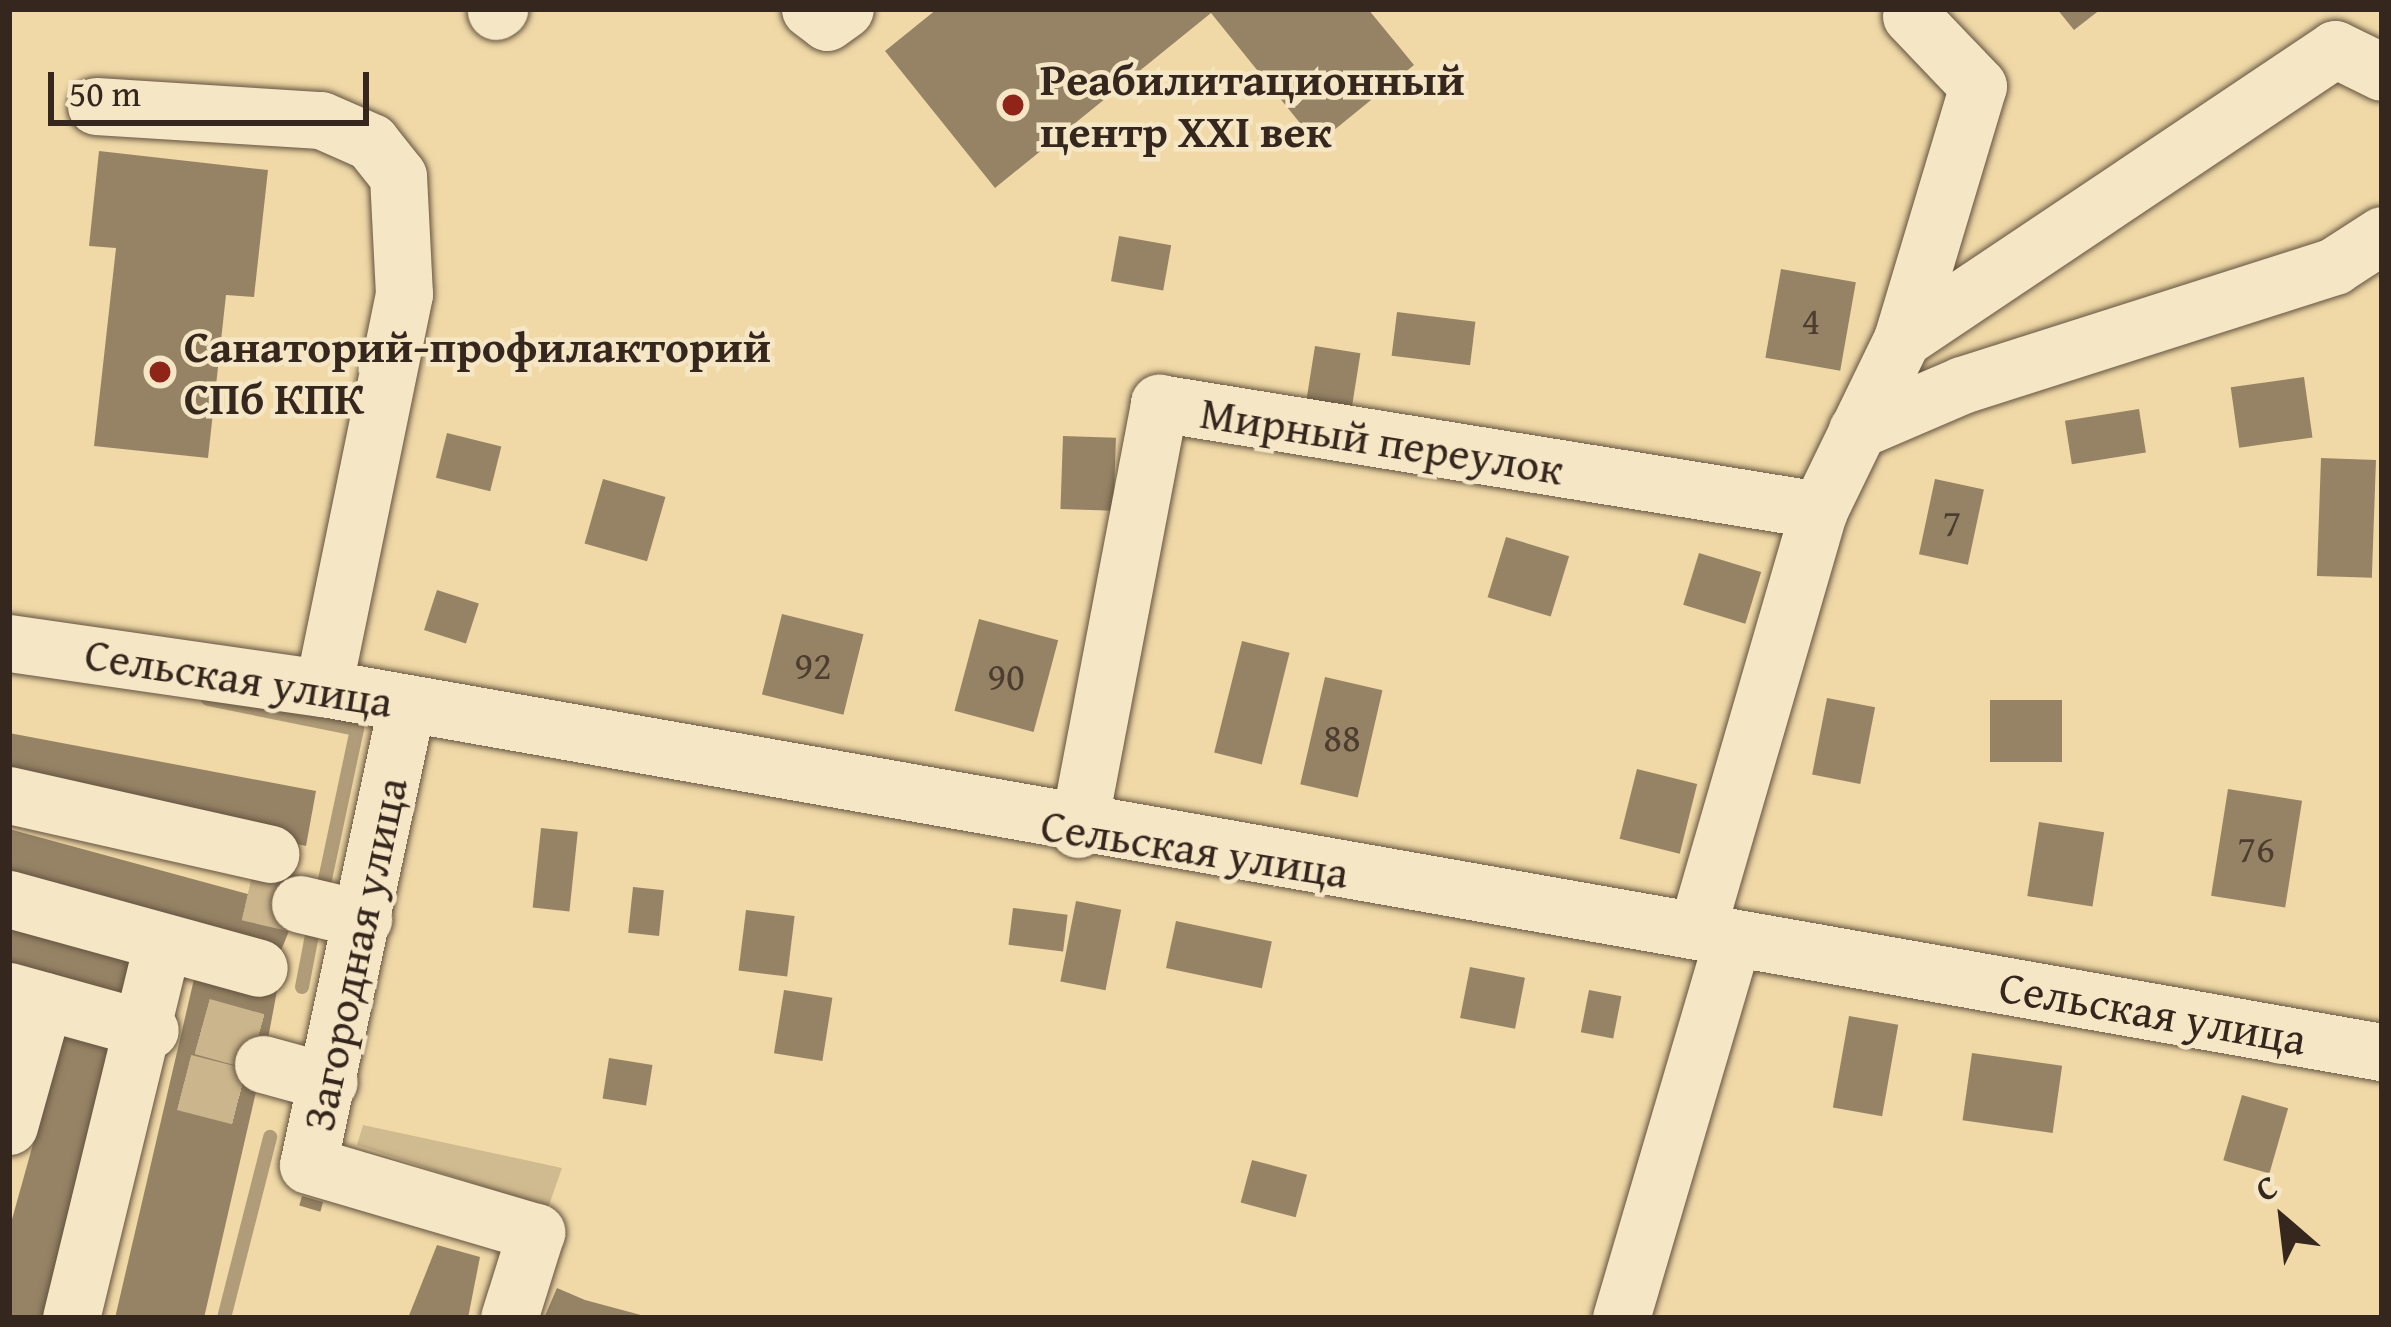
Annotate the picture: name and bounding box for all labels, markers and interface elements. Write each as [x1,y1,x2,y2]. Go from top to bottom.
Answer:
scale bar [54,48,375,122]
place label: Реабилитационный центр ХХI век [1040,52,1465,158]
text: 50 m [69,66,141,119]
marker: Реабилитационный центр ХХI век [997,89,1029,121]
house number: 4 [1802,297,1820,343]
place label: Санаторий-профилакторий СПб КПК [184,319,771,425]
marker: Санаторий-профилакторий СПб КПК [147,359,173,385]
street label: Мирный переулок [1197,385,1567,495]
house number: 7 [1943,499,1961,545]
street label: Сельская улица [81,626,397,728]
house number: 92 [794,642,832,688]
house number: 90 [987,653,1025,699]
house number: 88 [1323,714,1361,760]
street label: Загородная улица [290,772,418,1136]
street label: Сельская улица [1037,797,1353,899]
house number: 76 [2237,825,2275,871]
street label: Сельская улица [1995,958,2311,1066]
north arrow [2223,1159,2343,1279]
text: С [2247,1162,2286,1213]

